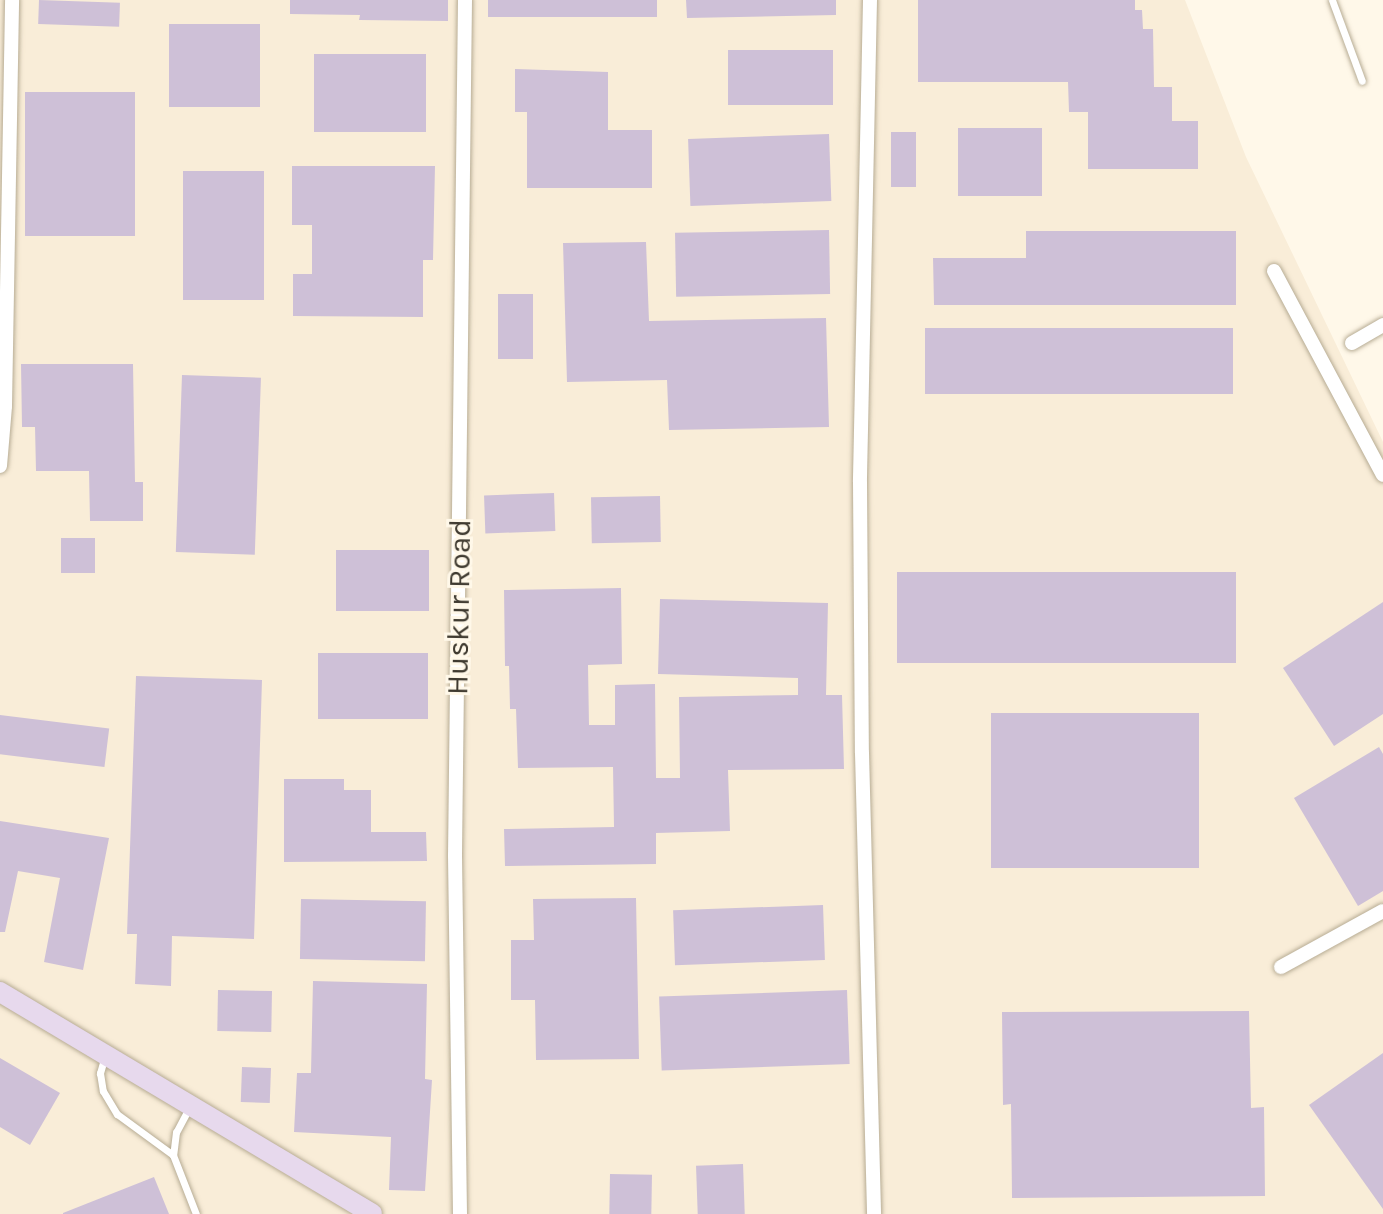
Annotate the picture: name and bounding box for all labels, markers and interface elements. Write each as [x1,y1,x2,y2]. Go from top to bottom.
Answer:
street label: Huskur Road [439,519,479,695]

